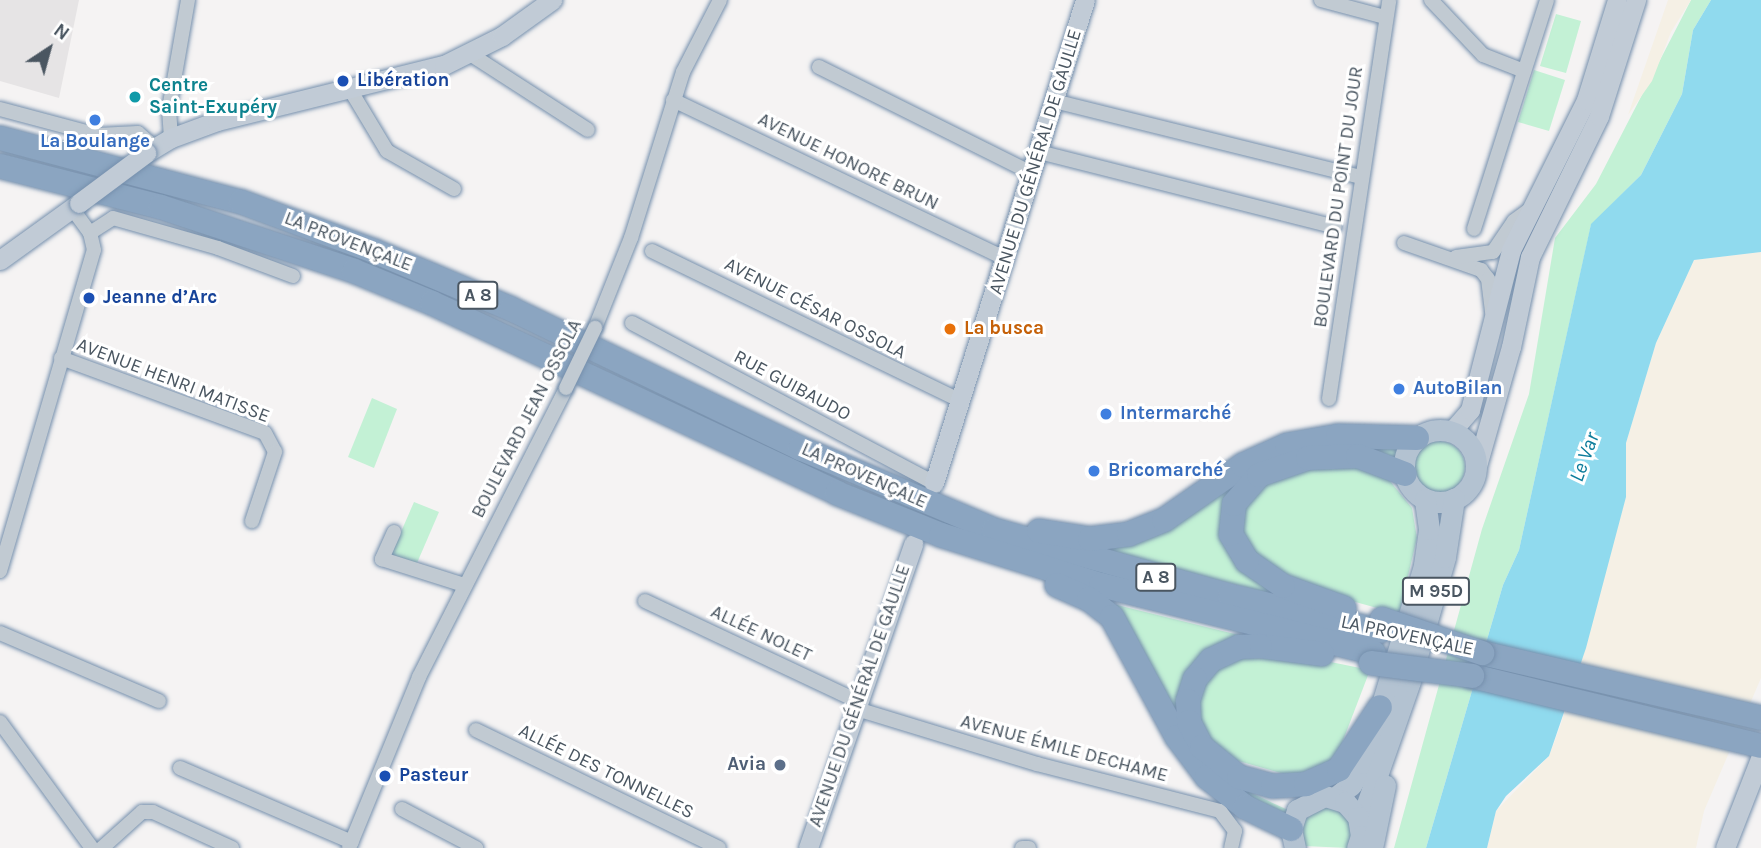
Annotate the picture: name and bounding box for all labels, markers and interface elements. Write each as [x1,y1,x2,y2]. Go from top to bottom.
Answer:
north arrow [14,14,84,84]
text: N [49,19,73,45]
street label: AVENUE DU GÉNÉRAL DE GAULLE [985,27,1087,297]
street label: BOULEVARD DU POINT DU JOUR [1309,65,1369,329]
place label: Libération [357,70,449,92]
marker: Libération [335,73,351,89]
place label: Centre Saint-Exupéry [149,75,277,119]
marker: Centre Saint-Exupéry [127,89,143,105]
street label: AVENUE HONORE BRUN [754,108,942,216]
marker: La Boulange [87,112,103,128]
place label: La Boulange [40,131,150,153]
street label: LA PROVENÇALE [281,207,415,277]
street label: AVENUE CÉSAR OSSOLA [720,253,910,365]
road number: A 8 [457,281,499,310]
place label: Jeanne d’Arc [103,287,217,309]
marker: Jeanne d’Arc [81,290,97,306]
street label: BOULEVARD JEAN OSSOLA [467,316,587,522]
place label: La busca [964,318,1044,340]
marker: La busca [942,321,958,337]
street label: AVENUE HENRI MATISSE [73,334,273,428]
street label: RUE GUIBAUDO [730,346,854,426]
place label: AutoBilan [1413,378,1502,400]
marker: AutoBilan [1391,381,1407,397]
place label: Intermarché [1120,403,1231,425]
marker: Intermarché [1098,406,1114,422]
water label: Le Var [1563,429,1605,485]
street label: LA PROVENÇALE [798,438,930,514]
place label: Bricomarché [1108,460,1223,482]
marker: Bricomarché [1086,463,1102,479]
street label: AVENUE DU GÉNÉRAL DE GAULLE [804,562,916,830]
road number: A 8 [1135,562,1177,592]
road number: M 95D [1401,576,1471,606]
street label: ALLÉE NOLET [707,601,815,667]
street label: LA PROVENÇALE [1339,611,1475,661]
street label: AVENUE ÉMILE DECHAME [958,710,1170,788]
street label: ALLÉE DES TONNELLES [515,720,697,824]
place label: Avia [727,754,766,776]
marker: Avia [772,757,788,773]
place label: Pasteur [399,765,468,787]
marker: Pasteur [377,768,393,784]

